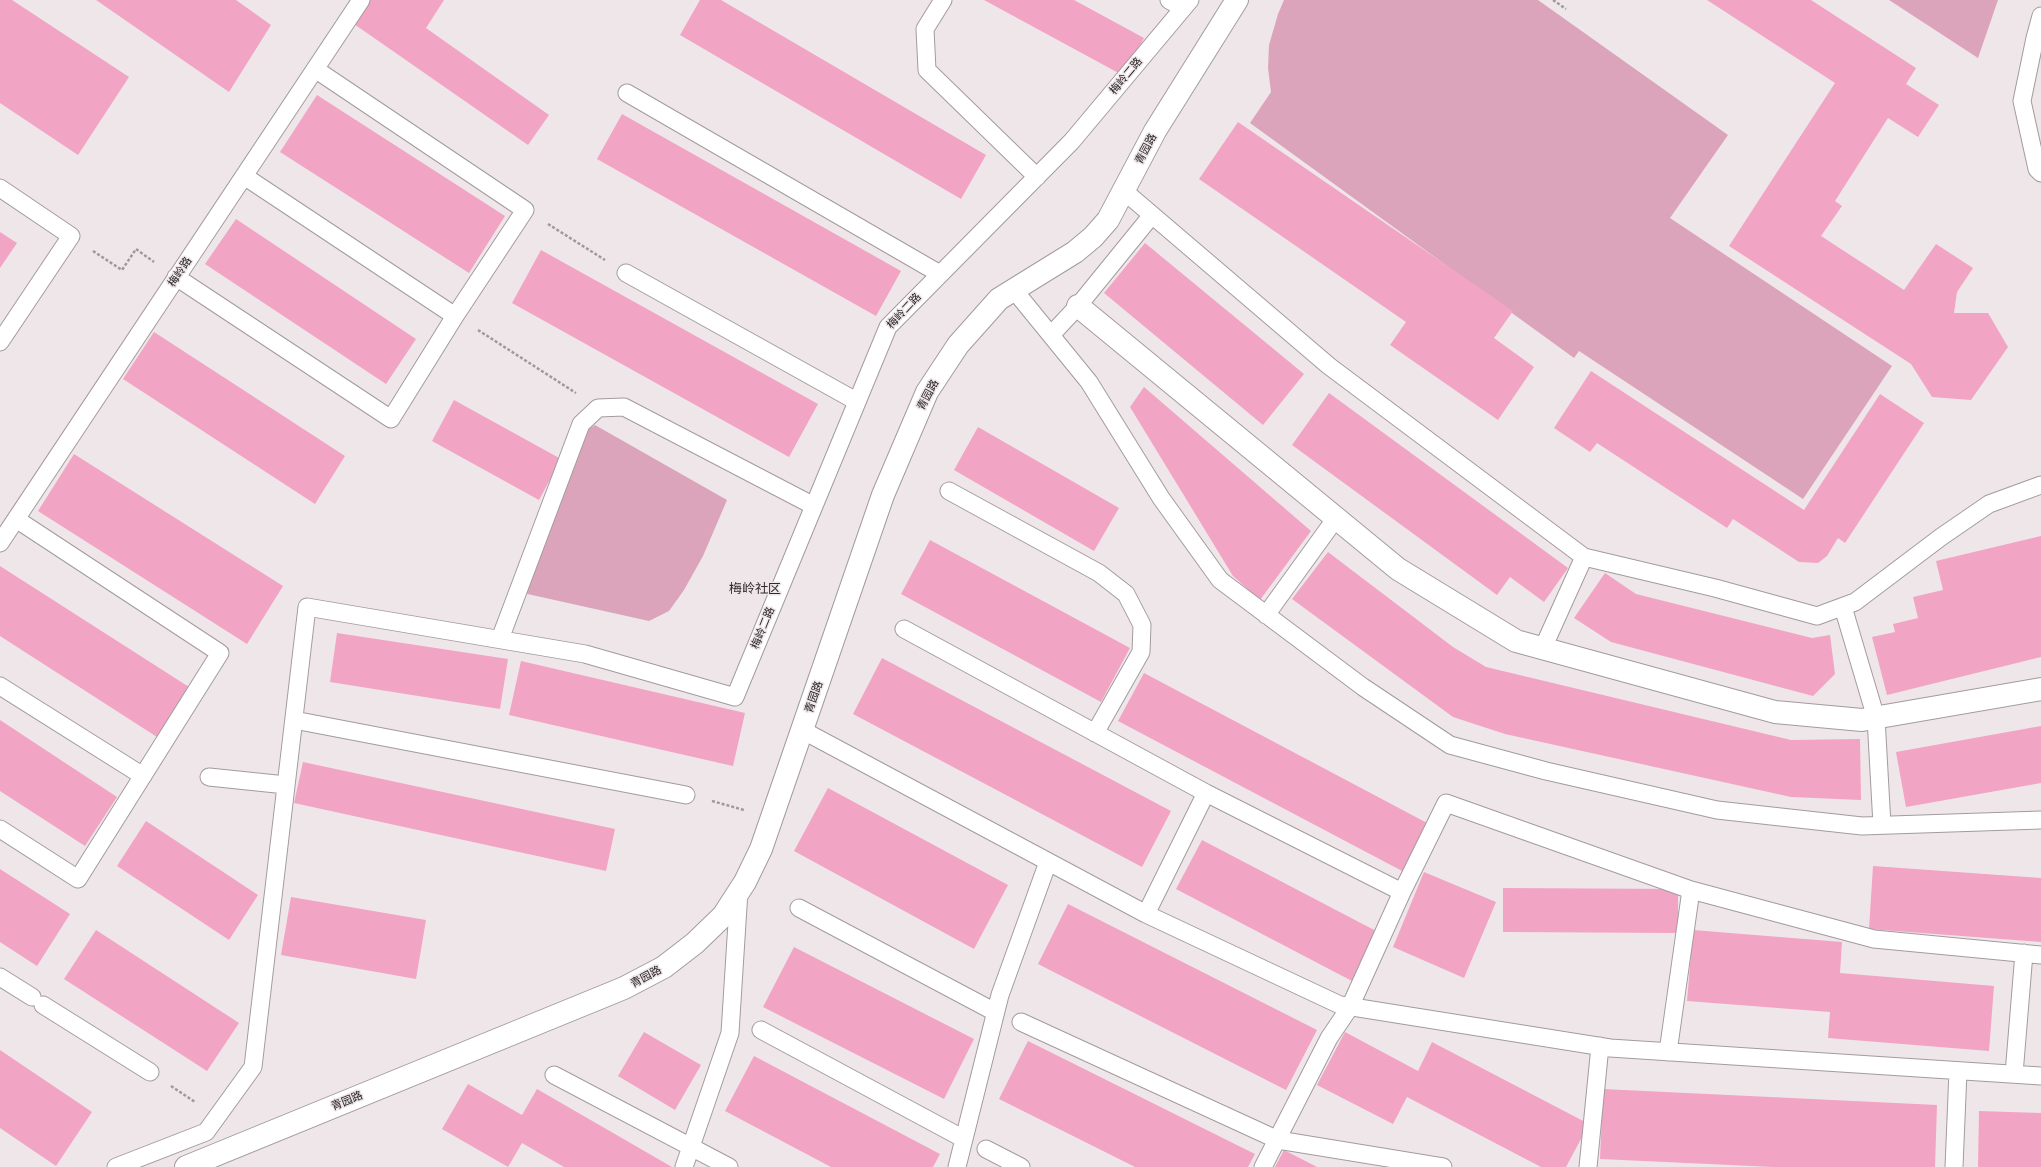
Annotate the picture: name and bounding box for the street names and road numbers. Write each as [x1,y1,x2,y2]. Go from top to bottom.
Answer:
street label: 梅岭二路 [1107,55,1145,97]
street label: 青园路 [1132,131,1160,167]
street label: 梅岭路 [165,255,195,289]
street label: 梅岭二路 [884,290,924,332]
street label: 青园路 [914,377,942,413]
street label: 梅岭二路 [749,605,777,651]
street label: 青园路 [802,679,826,715]
street label: 青园路 [628,963,664,991]
street label: 青园路 [329,1089,365,1113]

